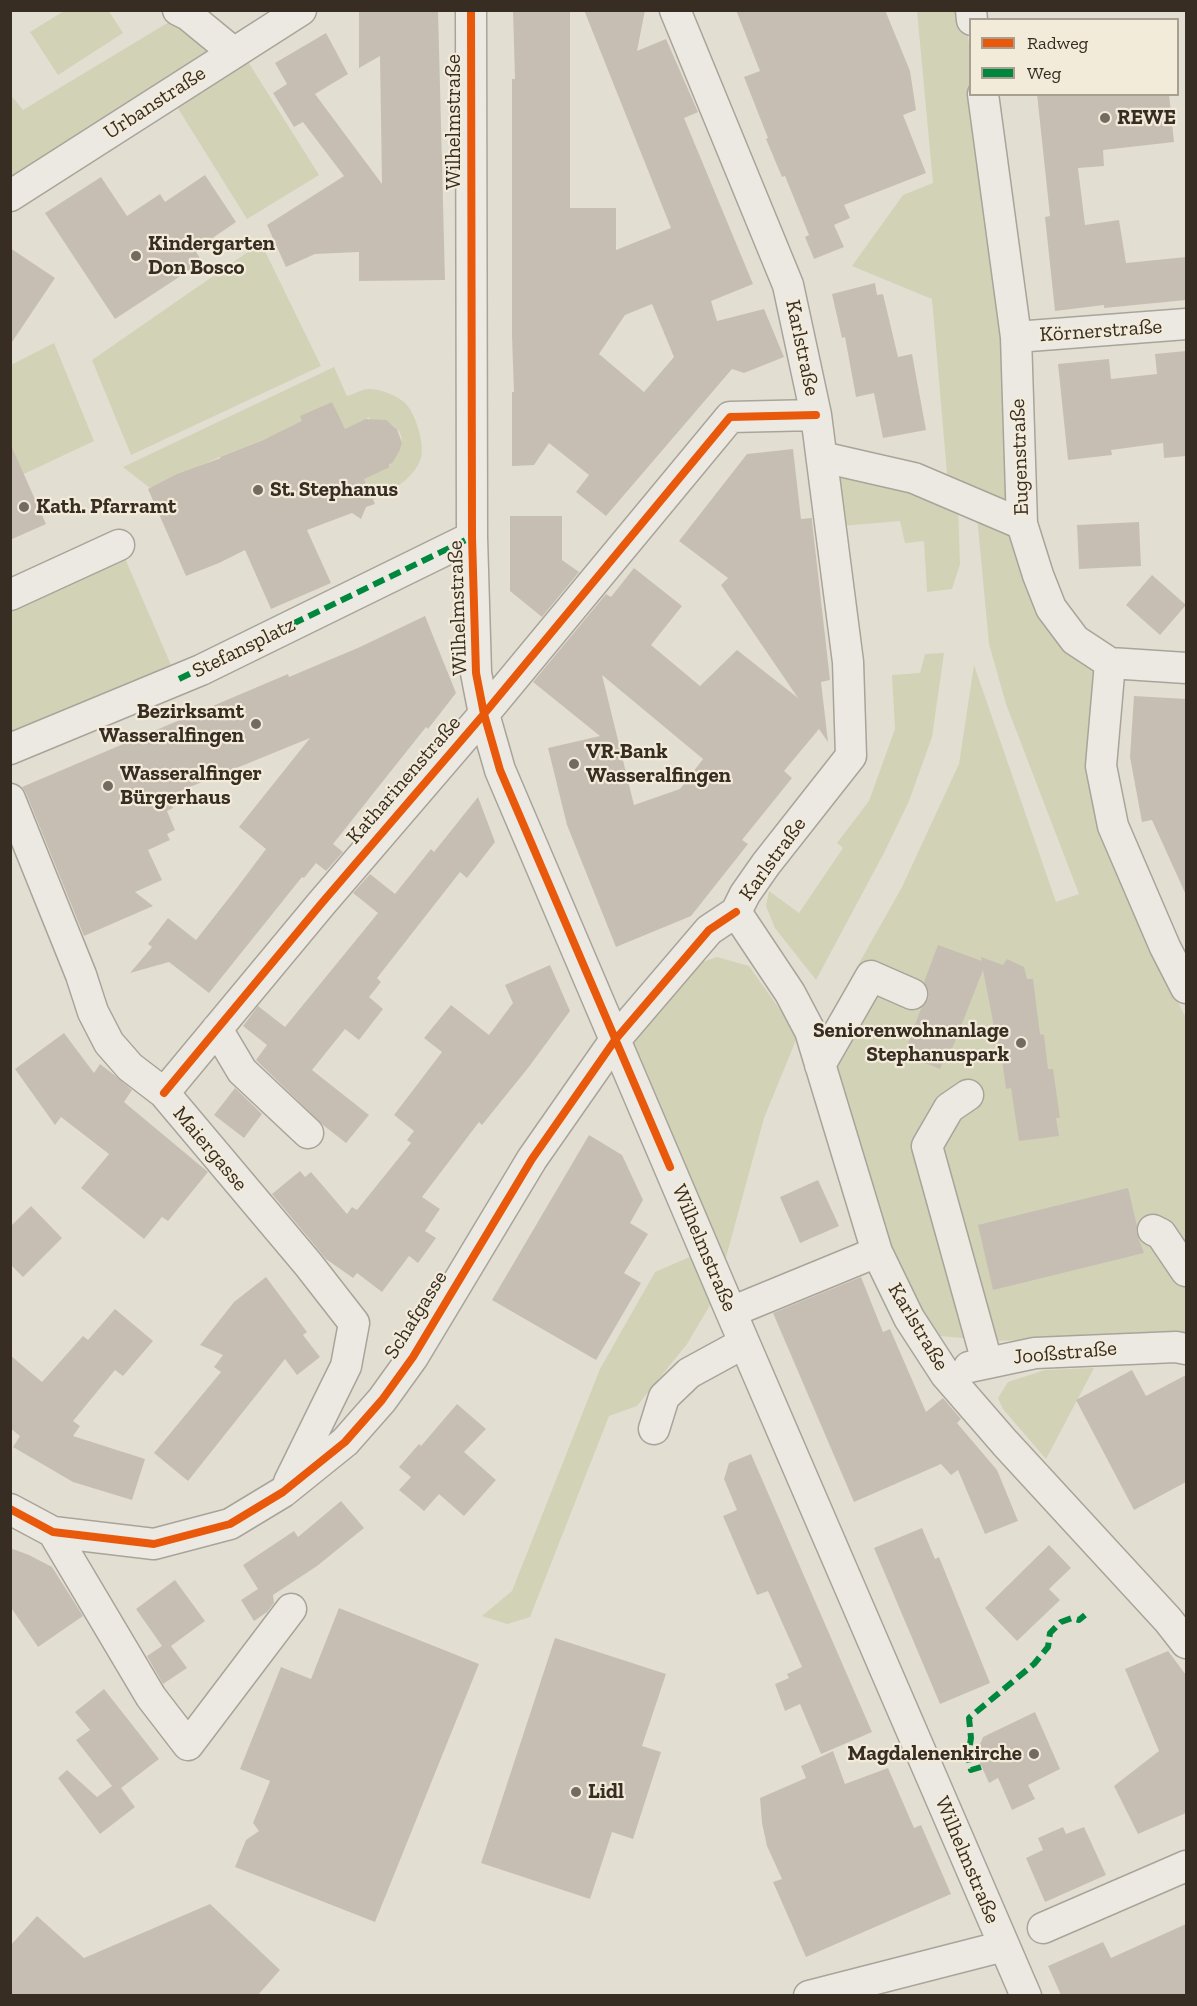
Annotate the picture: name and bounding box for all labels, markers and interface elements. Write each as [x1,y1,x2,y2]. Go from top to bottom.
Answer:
legend [969,18,1179,96]
text: Radweg [1027,32,1088,54]
street label: Wilhelmstraße [441,54,467,190]
street label: Urbanstraße [99,61,211,145]
text: Weg [1027,62,1061,84]
place label: REWE [1117,105,1176,131]
marker: REWE [1098,111,1112,125]
place label: Kindergarten Don Bosco [148,231,275,281]
marker: Kindergarten Don Bosco [129,249,143,263]
street label: Karlstraße [780,298,824,398]
street label: Körnerstraße [1039,314,1163,348]
street label: Eugenstraße [1005,398,1035,516]
place label: St. Stephanus [270,477,398,503]
marker: St. Stephanus [251,483,265,497]
place label: Kath. Pfarramt [36,494,176,520]
marker: Kath. Pfarramt [17,500,31,514]
street label: Wilhelmstraße [443,540,473,676]
street label: Stefansplatz [188,612,300,684]
place label: Bezirksamt Wasseralfingen [99,699,244,749]
street label: Katharinenstraße [342,711,466,849]
marker: Bezirksamt Wasseralfingen [249,717,263,731]
place label: VR-Bank Wasseralfingen [586,739,731,789]
marker: VR-Bank Wasseralfingen [567,757,581,771]
place label: Wasseralfinger Bürgerhaus [120,761,262,811]
marker: Wasseralfinger Bürgerhaus [101,779,115,793]
street label: Karlstraße [734,812,812,906]
place label: Seniorenwohnanlage Stephanuspark [813,1018,1009,1068]
marker: Seniorenwohnanlage Stephanuspark [1014,1036,1028,1050]
street label: Maiergasse [167,1101,253,1197]
street label: Wilhelmstraße [666,1181,742,1315]
street label: Schafgasse [379,1266,453,1364]
street label: Karlstraße [882,1279,954,1375]
street label: Jooßstraße [1012,1336,1118,1370]
place label: Magdalenenkirche [848,1741,1022,1767]
marker: Magdalenenkirche [1027,1747,1041,1761]
place label: Lidl [588,1779,624,1805]
marker: Lidl [569,1785,583,1799]
street label: Wilhelmstraße [929,1793,1005,1927]

